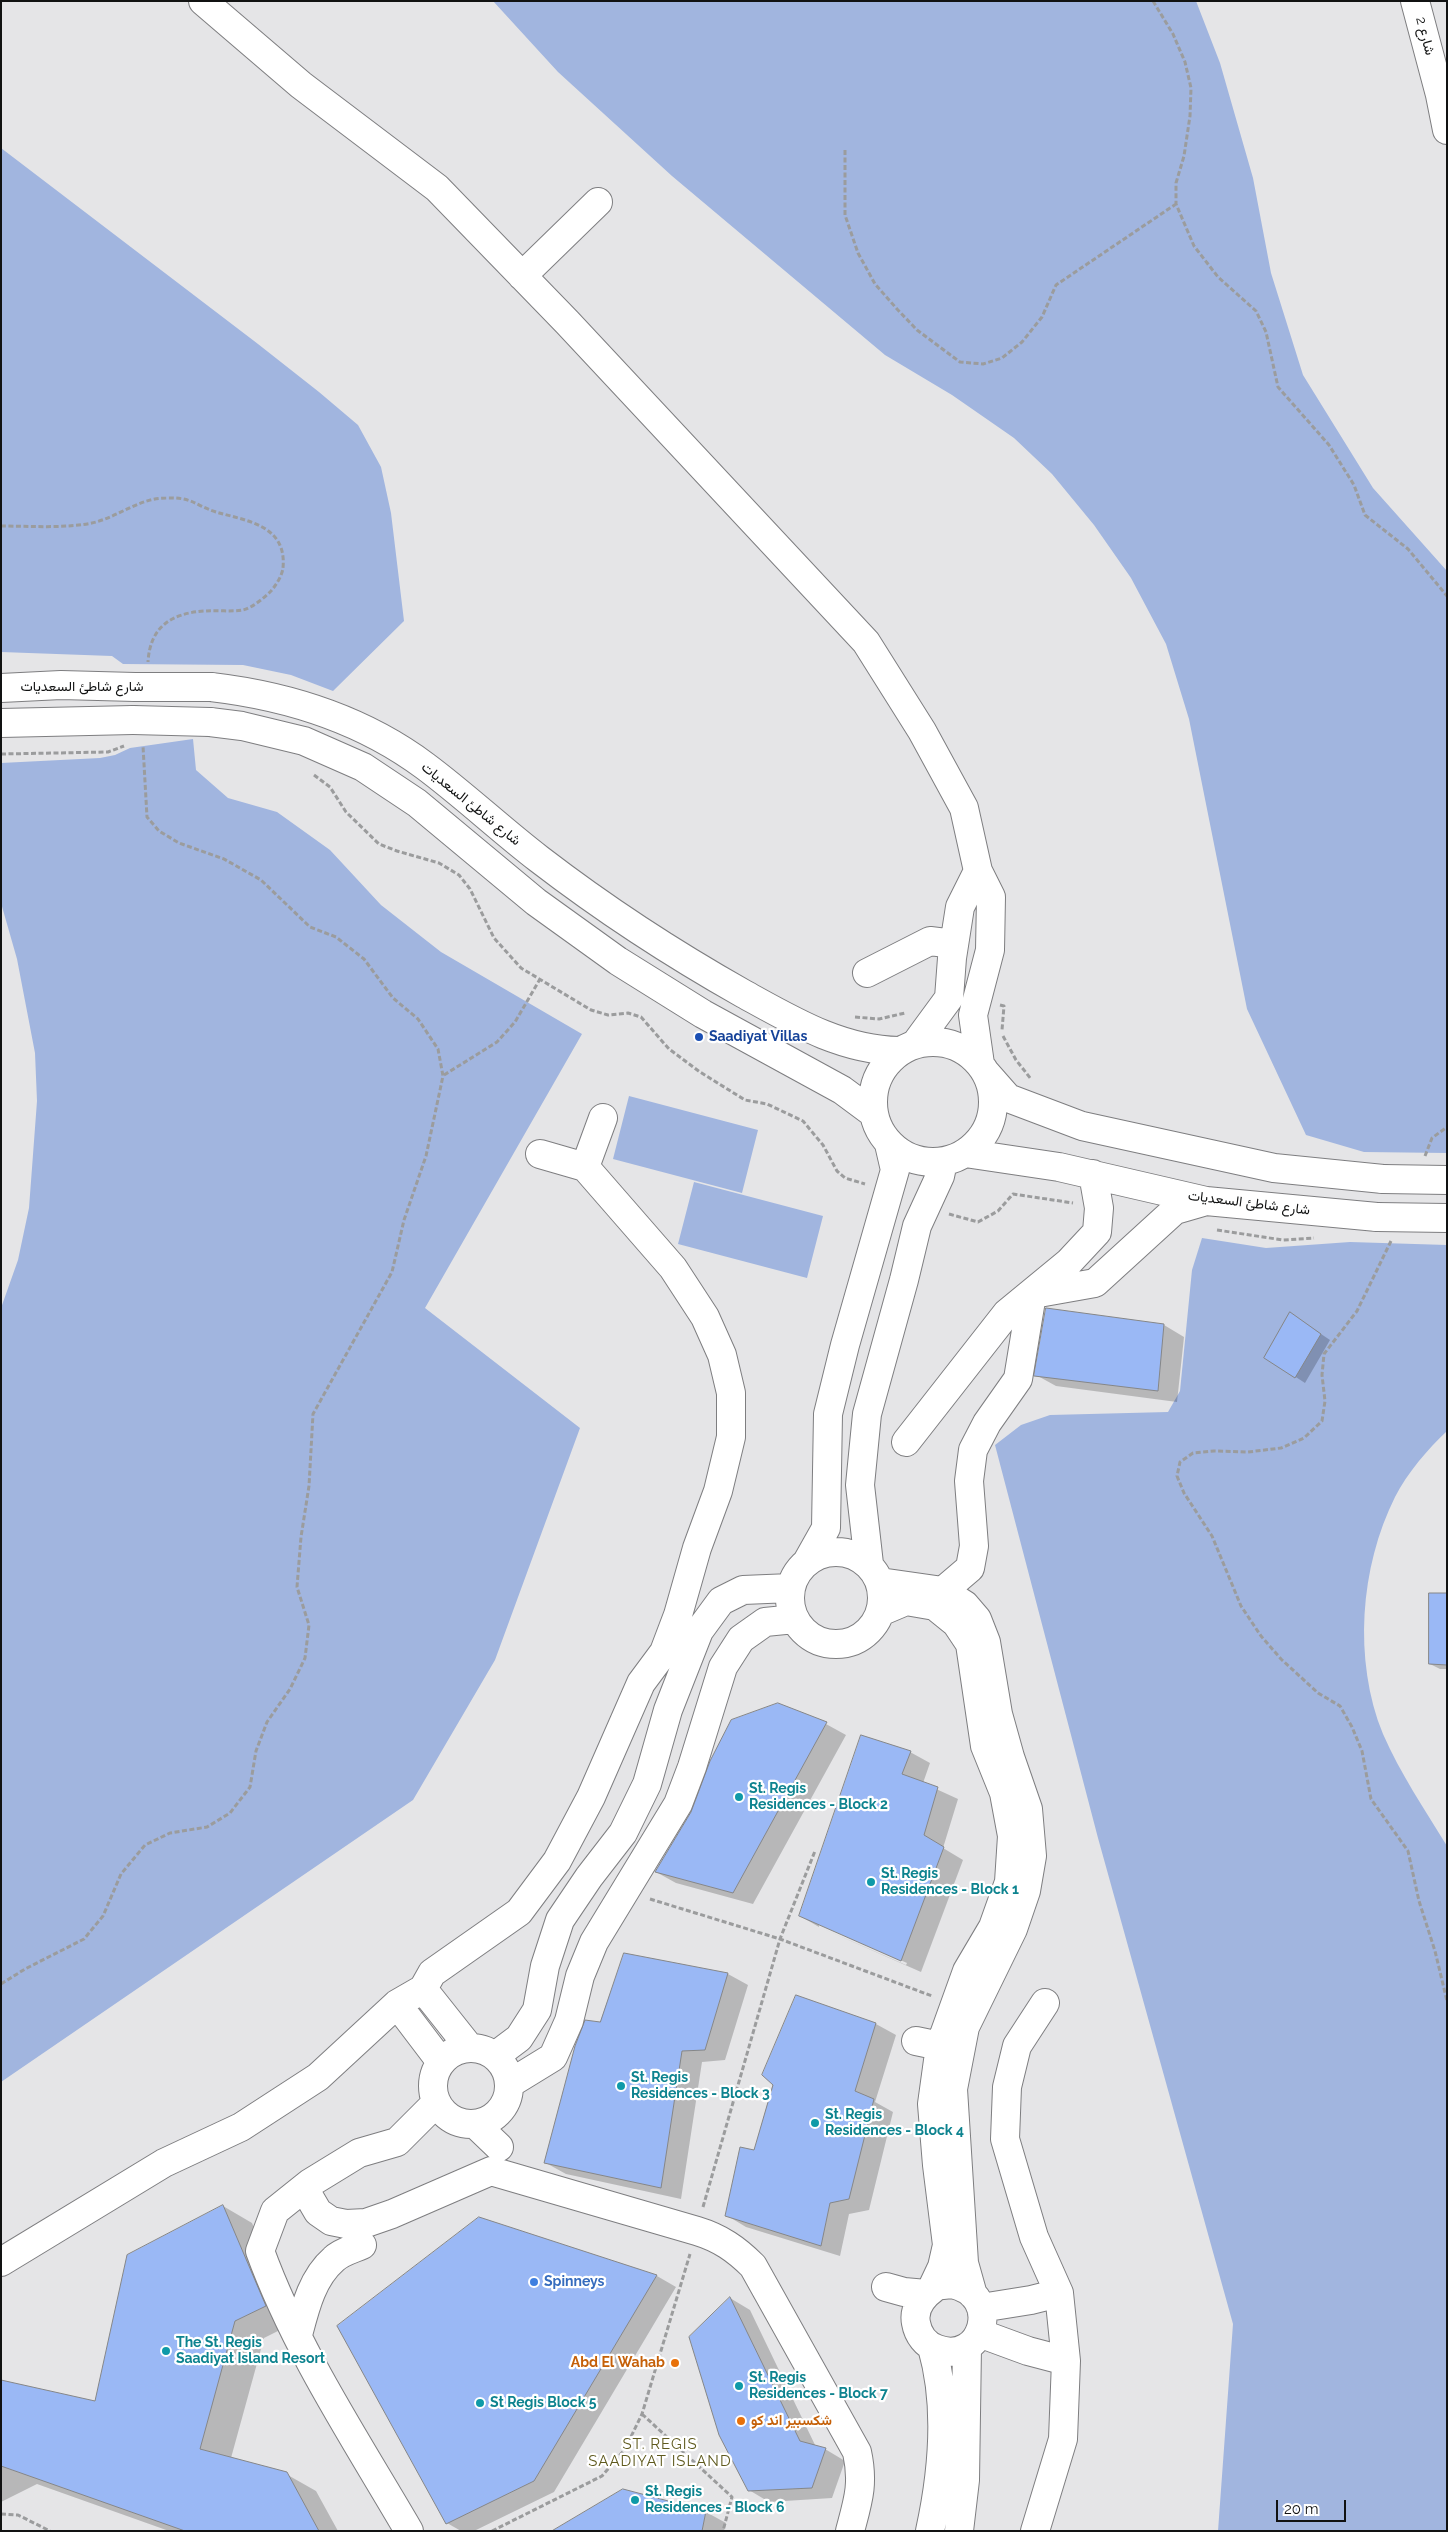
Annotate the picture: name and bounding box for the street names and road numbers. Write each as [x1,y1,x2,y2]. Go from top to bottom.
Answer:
street label: شارع 2 [1412,15,1438,57]
street label: شارع شاطئ السعديات [20,679,144,695]
street label: شارع شاطئ السعديات [418,759,524,849]
street label: شارع شاطئ السعديات [1187,1187,1311,1219]

